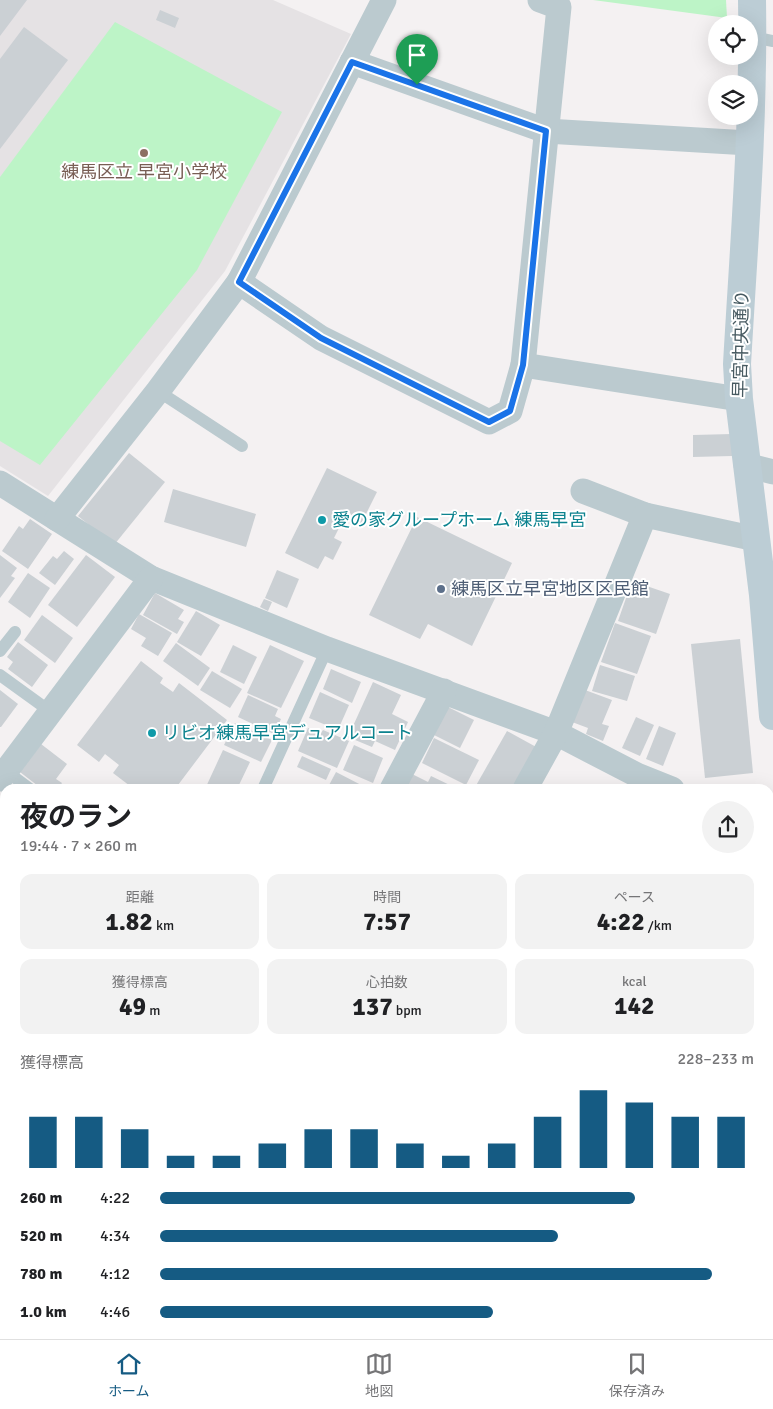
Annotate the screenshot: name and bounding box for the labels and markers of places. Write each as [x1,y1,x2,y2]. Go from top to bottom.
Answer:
pin [396,34,438,85]
marker: 練馬区立 早宮小学校 [138,147,150,159]
place label: 練馬区立 早宮小学校 [61,161,227,183]
place label: 愛の家グループホーム 練馬早宮 [332,509,586,531]
marker: 愛の家グループホーム 練馬早宮 [316,514,328,526]
place label: 練馬区立早宮地区区民館 [451,578,649,600]
marker: 練馬区立早宮地区区民館 [435,583,447,595]
place label: リビオ練馬早宮デュアルコート [162,722,413,744]
marker: リビオ練馬早宮デュアルコート [146,727,158,739]

